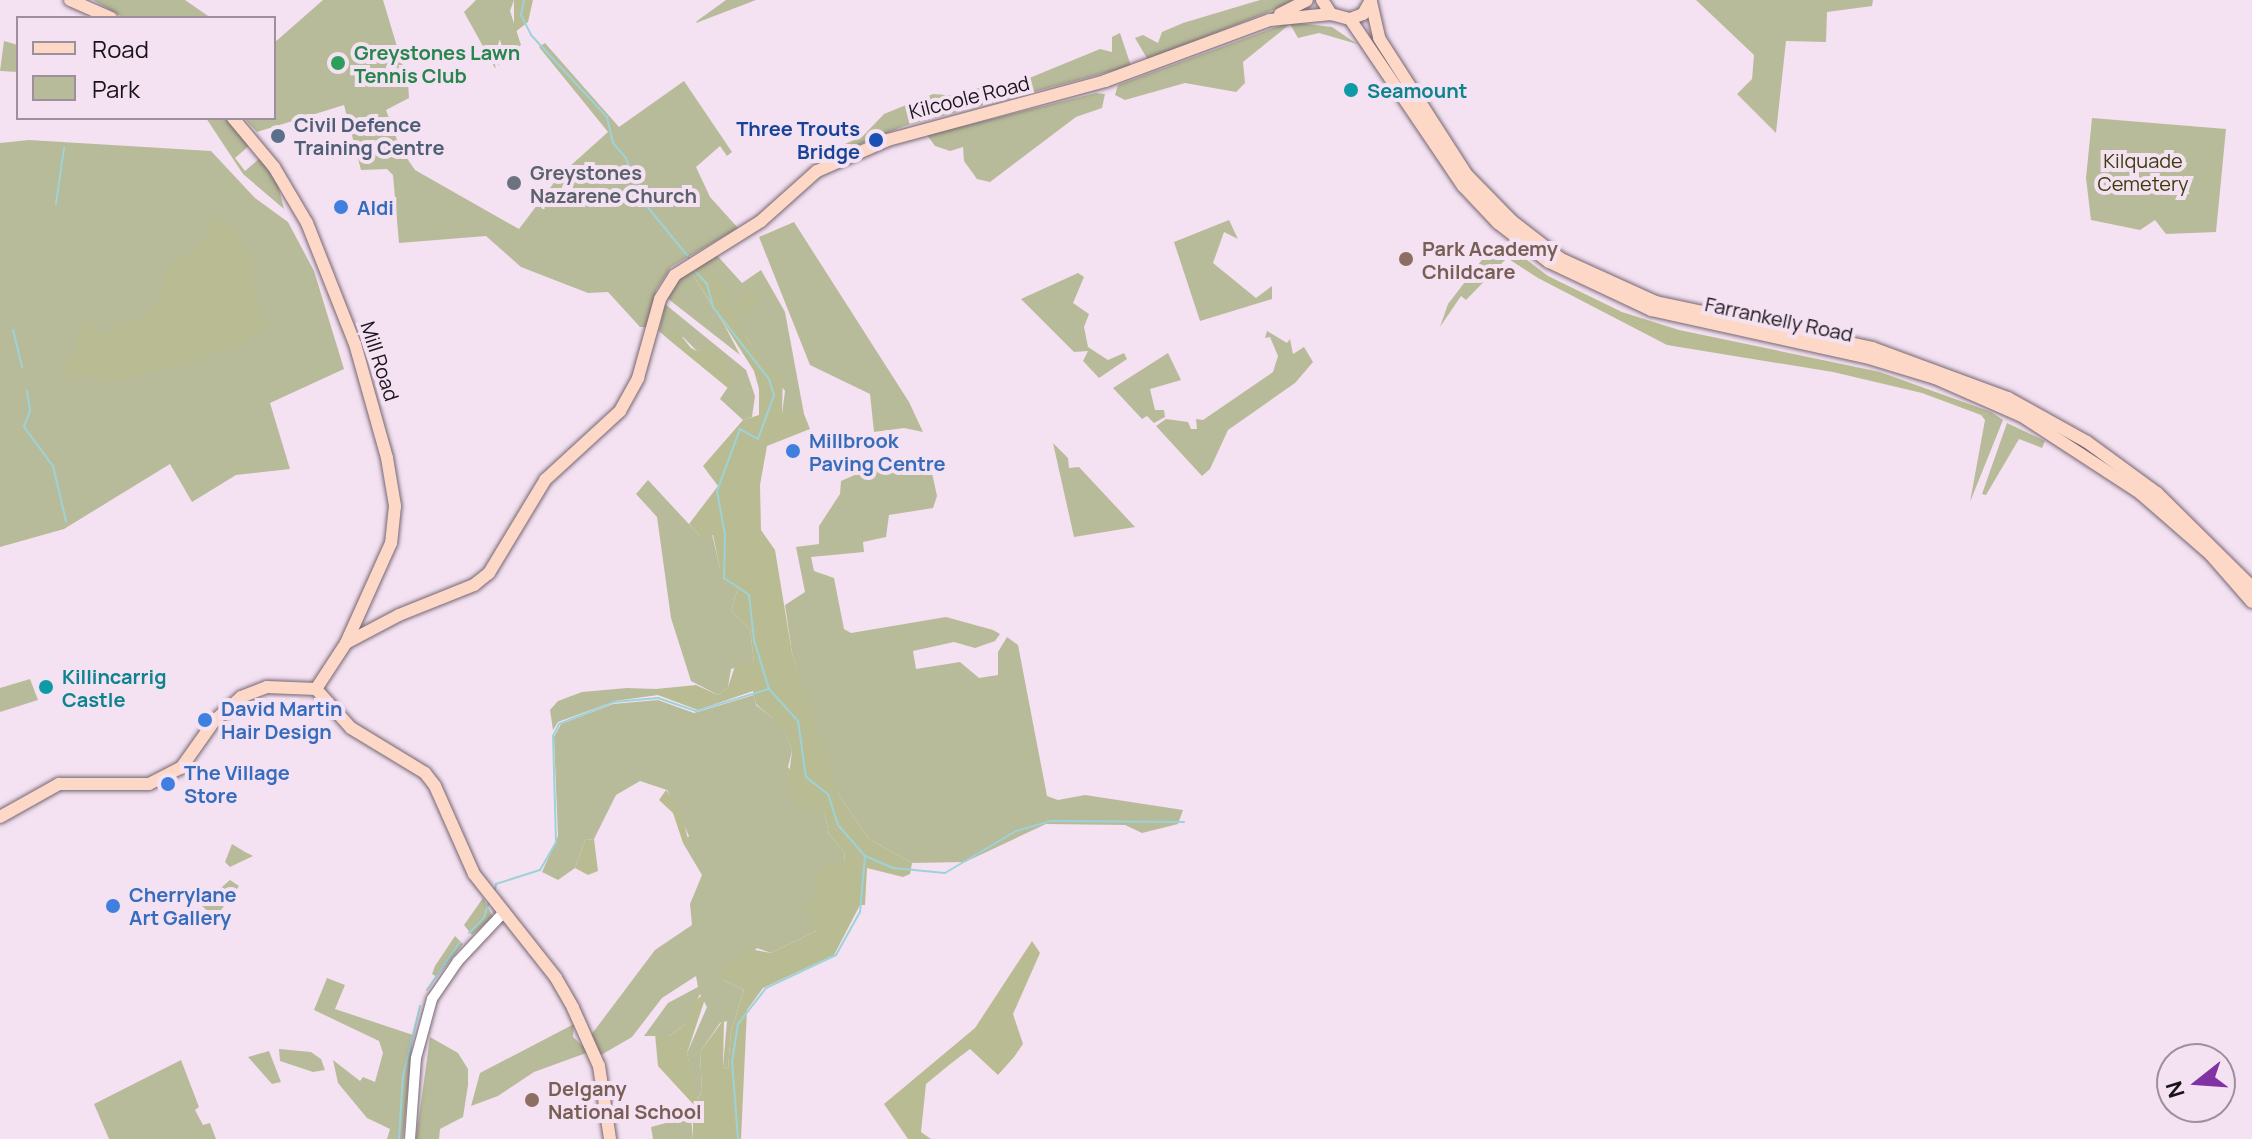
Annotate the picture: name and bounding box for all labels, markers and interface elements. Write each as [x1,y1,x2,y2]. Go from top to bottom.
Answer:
legend [16,16,276,120]
text: Road [92,32,149,65]
place label: Greystones Lawn Tennis Club [354,40,520,87]
marker: Greystones Lawn Tennis Club [329,54,347,72]
street label: Kilcoole Road [906,70,1032,124]
text: Park [92,72,140,105]
place label: Seamount [1367,78,1467,102]
marker: Seamount [1342,81,1360,99]
place label: Civil Defence Training Centre [294,112,444,159]
place label: Three Trouts Bridge [736,116,860,163]
marker: Civil Defence Training Centre [269,127,287,145]
marker: Three Trouts Bridge [867,131,885,149]
park label: Kilquade Cemetery [2097,148,2189,195]
place label: Greystones Nazarene Church [530,160,697,207]
marker: Greystones Nazarene Church [505,174,523,192]
place label: Aldi [357,195,394,219]
marker: Aldi [332,198,350,216]
place label: Park Academy Childcare [1422,236,1558,283]
marker: Park Academy Childcare [1397,250,1415,268]
street label: Farrankelly Road [1703,292,1855,346]
street label: Mill Road [356,318,404,404]
place label: Millbrook Paving Centre [809,428,946,475]
marker: Millbrook Paving Centre [784,442,802,460]
place label: Killincarrig Castle [62,664,166,711]
marker: Killincarrig Castle [37,678,55,696]
place label: David Martin Hair Design [221,696,343,743]
marker: David Martin Hair Design [196,711,214,729]
place label: The Village Store [184,760,290,807]
marker: The Village Store [159,775,177,793]
place label: Cherrylane Art Gallery [129,882,237,929]
marker: Cherrylane Art Gallery [104,897,122,915]
north arrow [2156,1043,2236,1123]
place label: Delgany National School [548,1076,702,1123]
text: N [2158,1078,2192,1101]
marker: Delgany National School [523,1091,541,1109]

